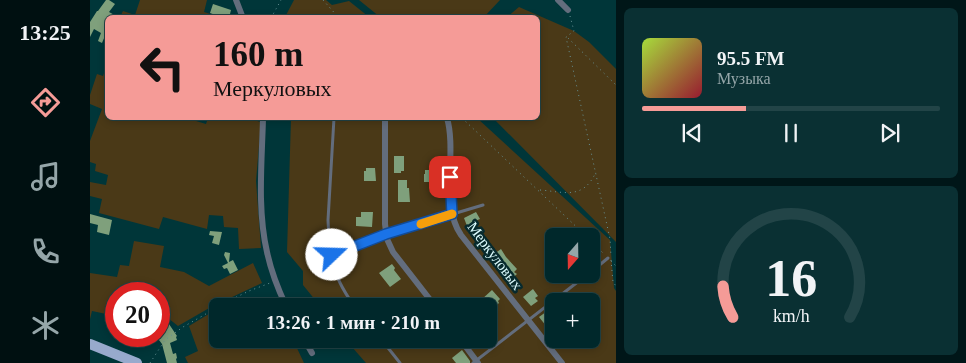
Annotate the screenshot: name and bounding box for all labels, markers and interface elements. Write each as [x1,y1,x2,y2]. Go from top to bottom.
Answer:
text: 13:25 [19,20,71,45]
icon: left [130,35,195,100]
text: 160 m [213,35,303,74]
text: 95.5 FM [717,48,785,69]
text: Музыка [717,70,771,87]
text: Меркуловых [213,76,332,101]
icon: directions [28,85,63,120]
icon: previous [678,119,706,147]
icon: pause [777,119,805,147]
icon: next [876,119,904,147]
pin [429,156,471,198]
icon: music [28,159,63,194]
icon: arrive [436,163,464,191]
street label: Меркуловых [464,219,526,294]
position arrow [305,228,357,280]
north arrow [545,228,600,282]
map controls [545,228,600,348]
icon: phone [28,234,63,269]
text: 16 [765,250,817,307]
speed limit sign: 20 [105,282,170,347]
button: + [545,293,600,348]
text: km/h [773,306,809,326]
icon: climate [28,308,63,343]
text: 13:26 · 1 мин · 210 m [266,312,440,333]

